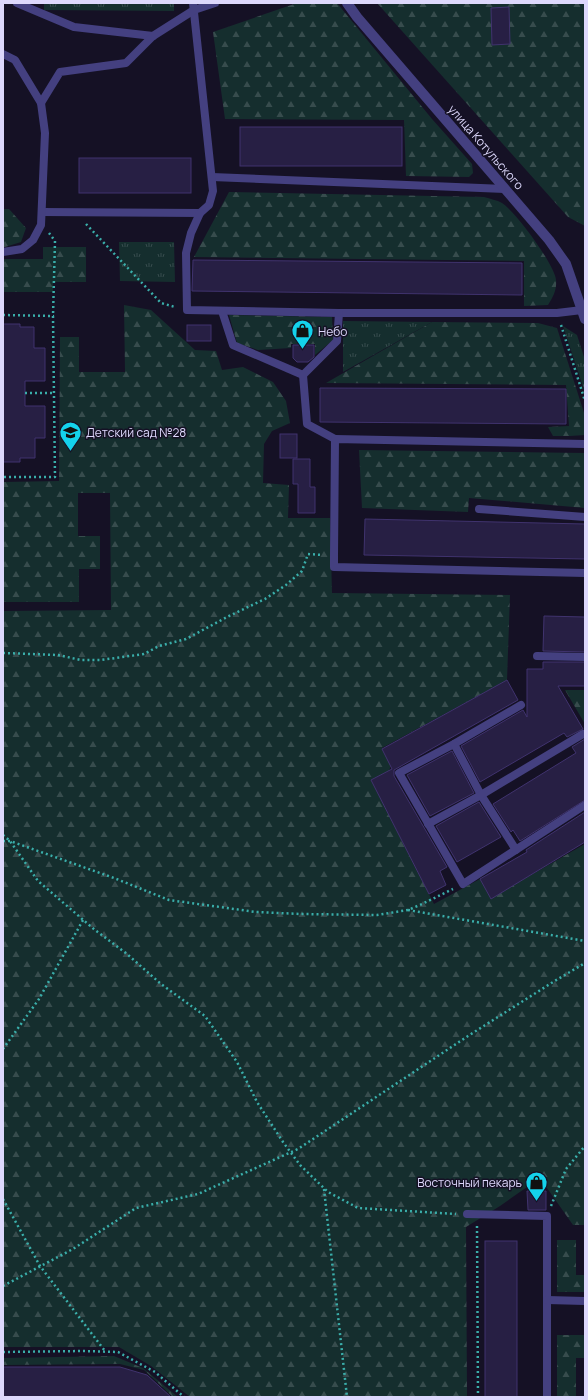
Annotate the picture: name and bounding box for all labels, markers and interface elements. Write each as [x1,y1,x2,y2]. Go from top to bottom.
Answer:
street label: улица Котульского [444,101,528,193]
shop icon: Небо [290,318,316,351]
place label: Небо [318,323,347,340]
school or university icon: Детский сад №28 [58,419,84,452]
place label: Детский сад №28 [86,424,186,441]
shop icon: Восточный пекарь [524,1169,550,1202]
place label: Восточный пекарь [417,1174,522,1191]

